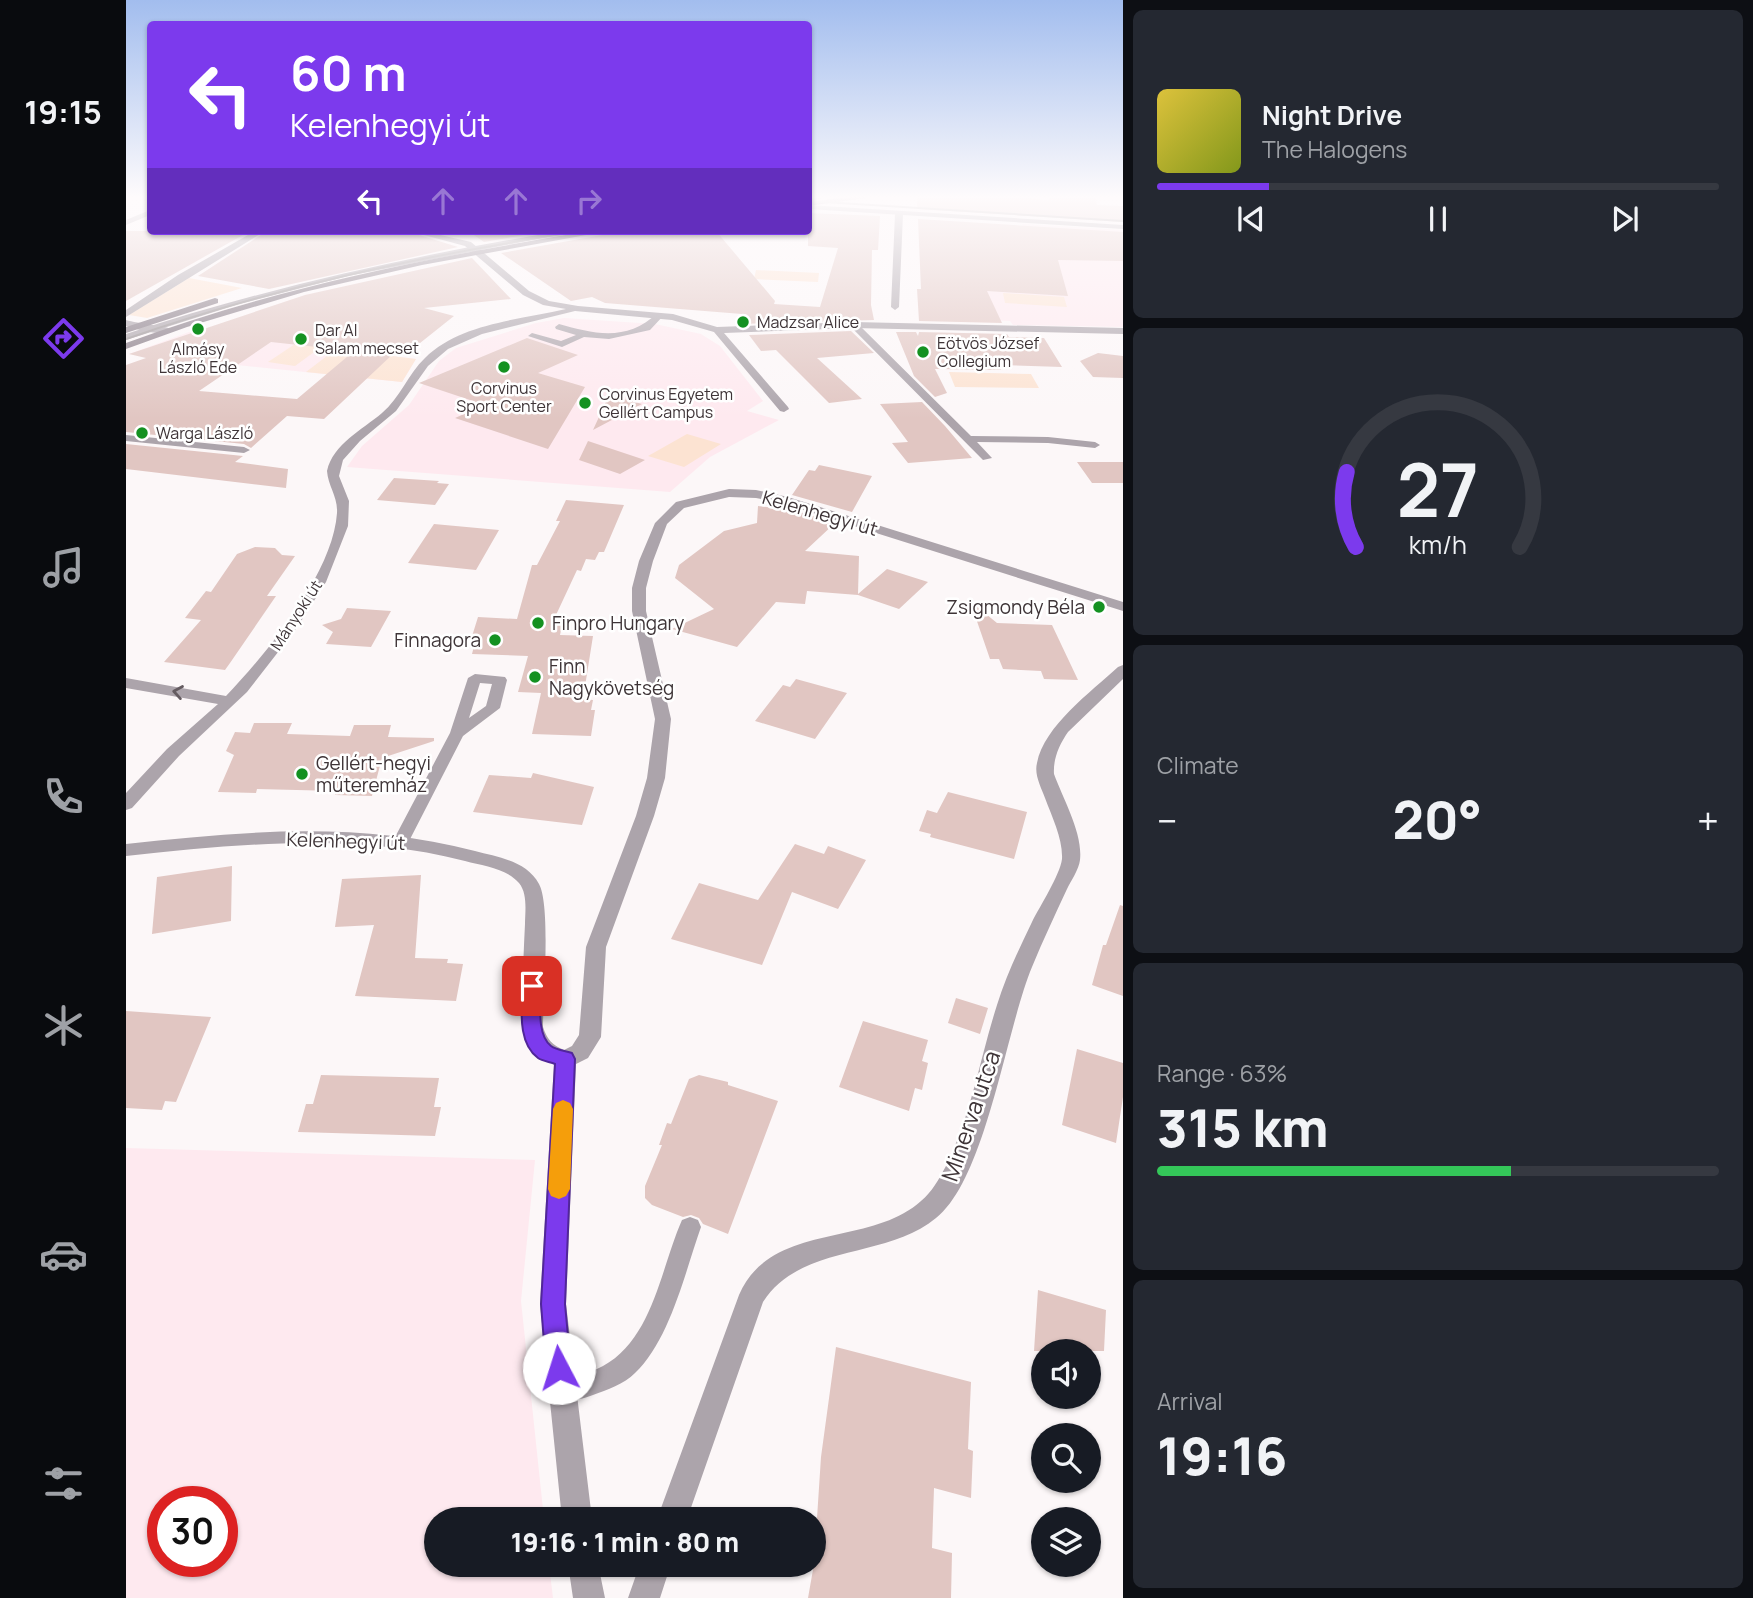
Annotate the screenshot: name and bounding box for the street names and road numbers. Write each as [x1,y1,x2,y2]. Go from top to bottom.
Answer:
street label: Kelenhegyi út [759,484,881,542]
street label: Mányoki út [265,576,327,654]
street label: Kelenhegyi út [286,826,406,856]
street label: Minerva utca [933,1046,1007,1185]

